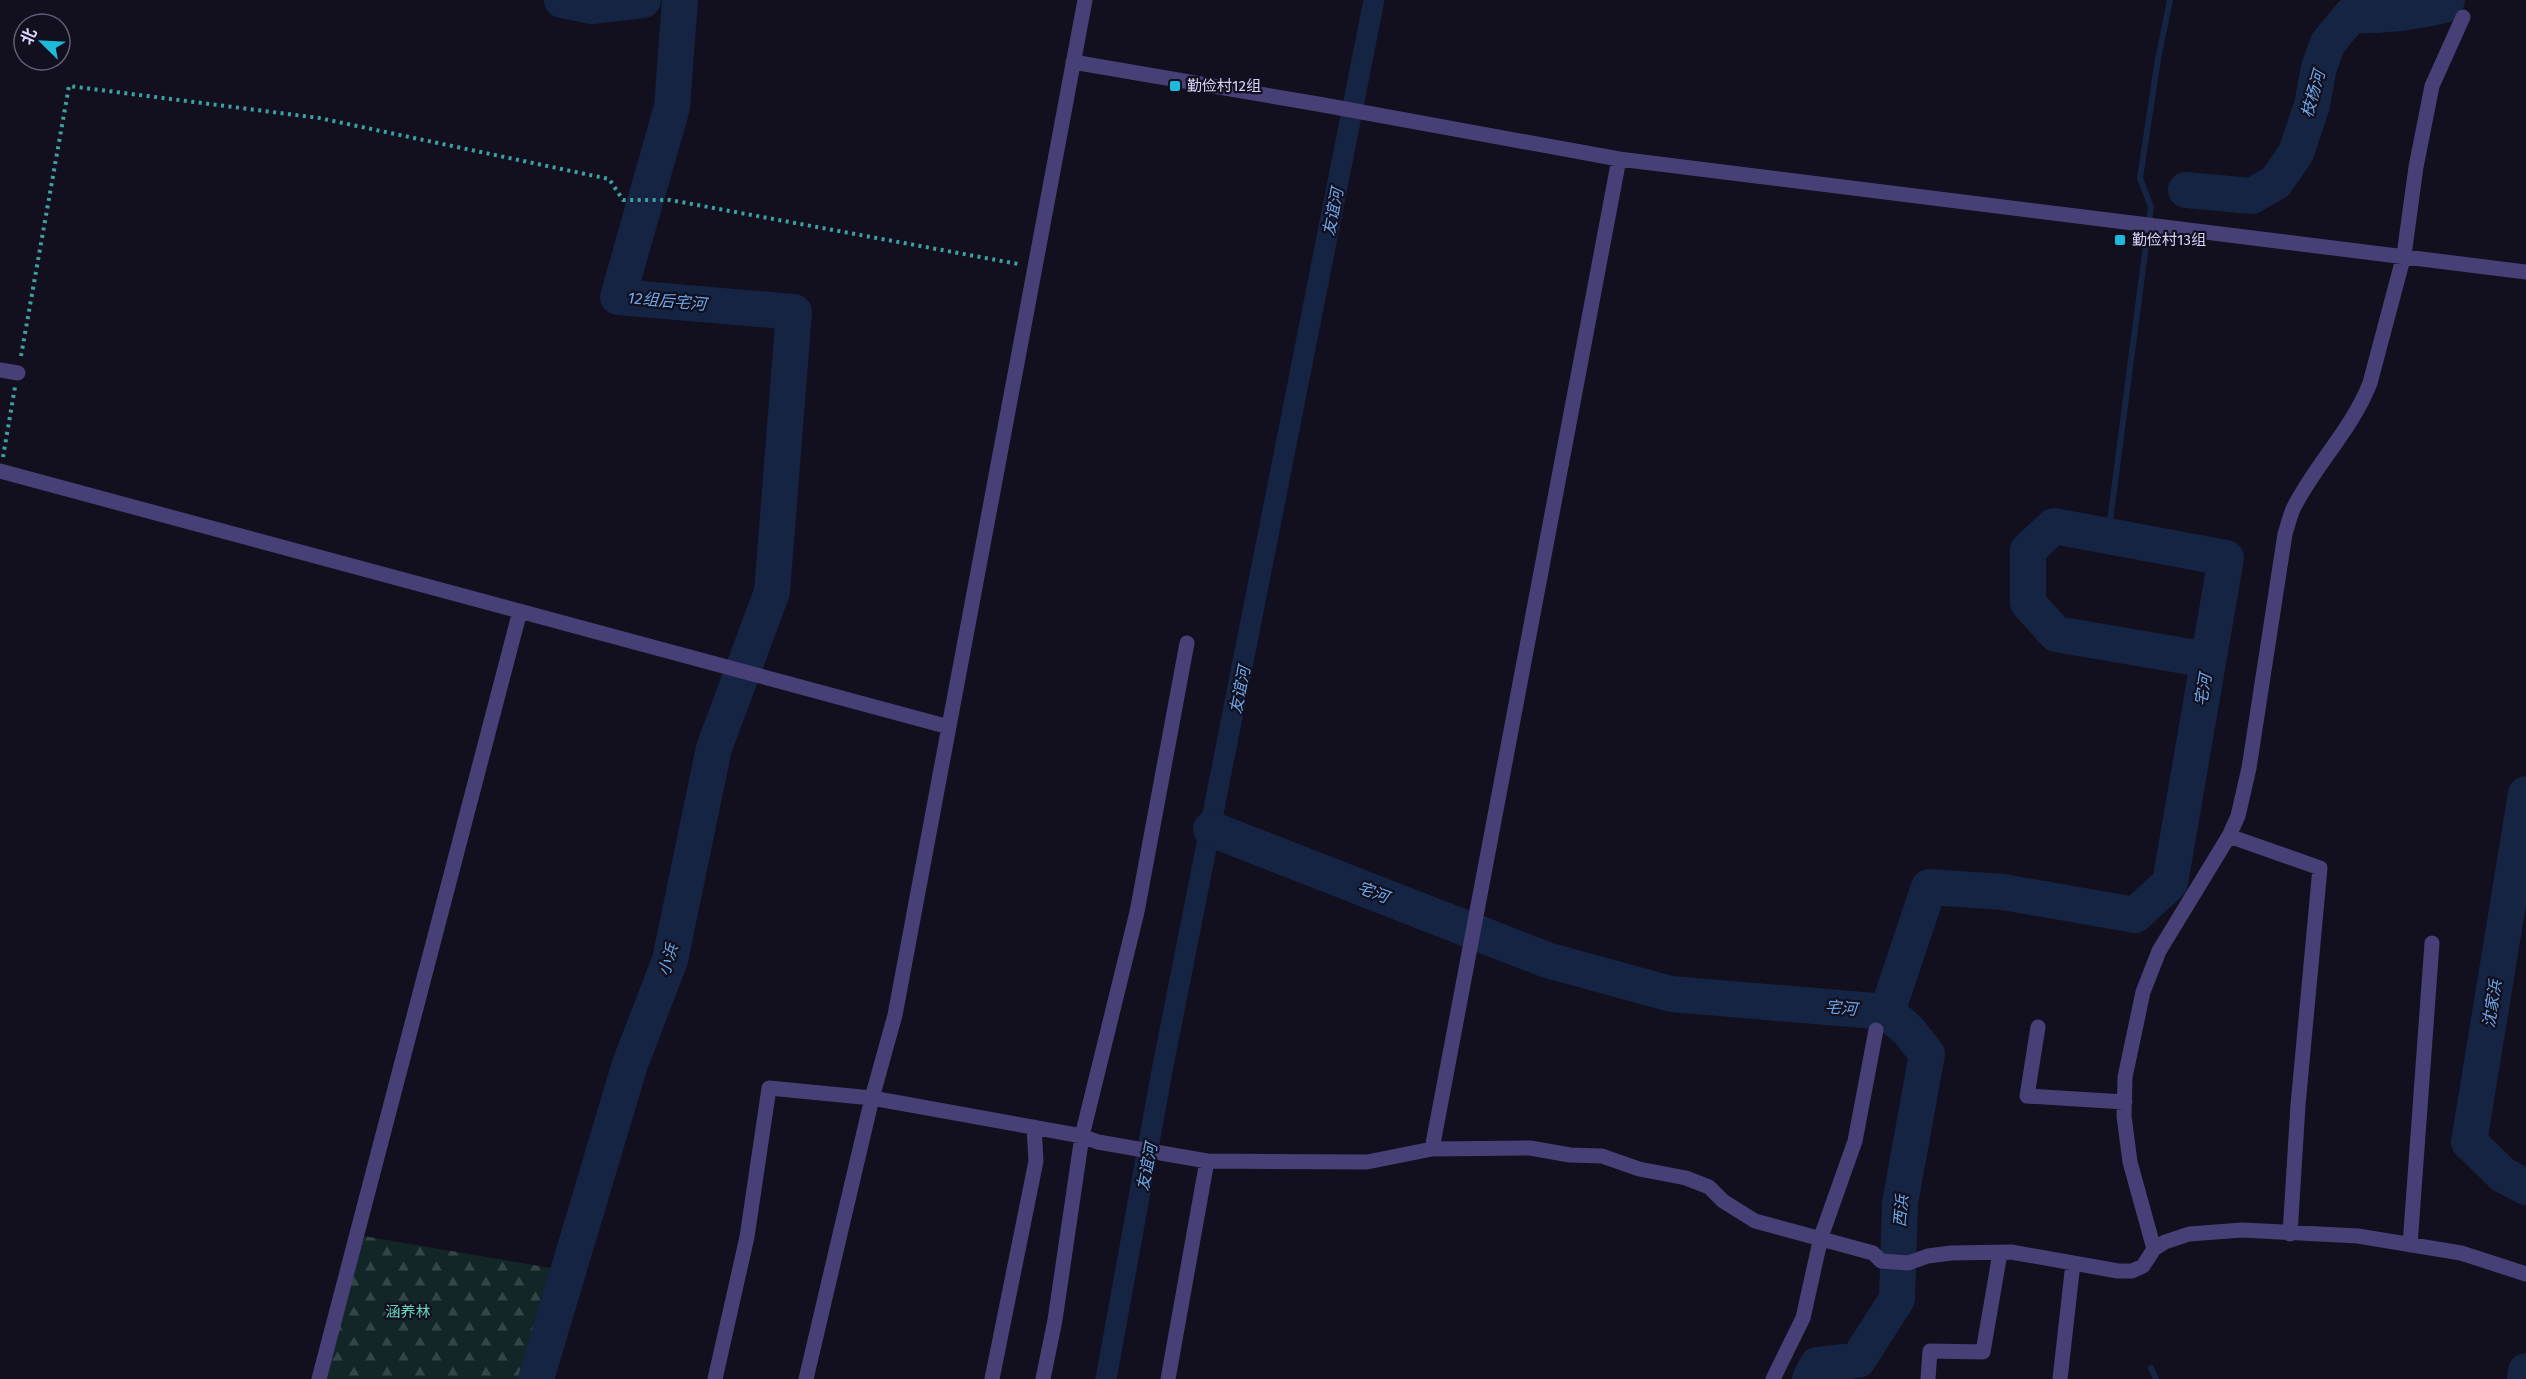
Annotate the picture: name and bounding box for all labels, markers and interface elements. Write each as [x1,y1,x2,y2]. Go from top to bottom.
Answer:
north arrow [12,12,72,72]
text: 北 [17,25,41,47]
water label: 枝杨河 [2297,65,2330,120]
place label: 勤俭村12组 [1187,77,1261,95]
marker: 勤俭村12组 [1168,79,1182,93]
water label: 友谊河 [1319,184,1347,237]
place label: 勤俭村13组 [2132,231,2206,249]
marker: 勤俭村13组 [2113,233,2127,247]
water label: 12组后宅河 [627,288,710,314]
water label: 友谊河 [1226,662,1254,715]
water label: 宅河 [2191,670,2216,707]
water label: 宅河 [1355,877,1394,908]
water label: 小浜 [654,940,682,978]
water label: 沈家浜 [2479,977,2505,1029]
water label: 宅河 [1824,997,1861,1019]
water label: 友谊河 [1133,1139,1161,1192]
water label: 西浜 [1890,1192,1912,1228]
park label: 涵养林 [385,1303,431,1321]

